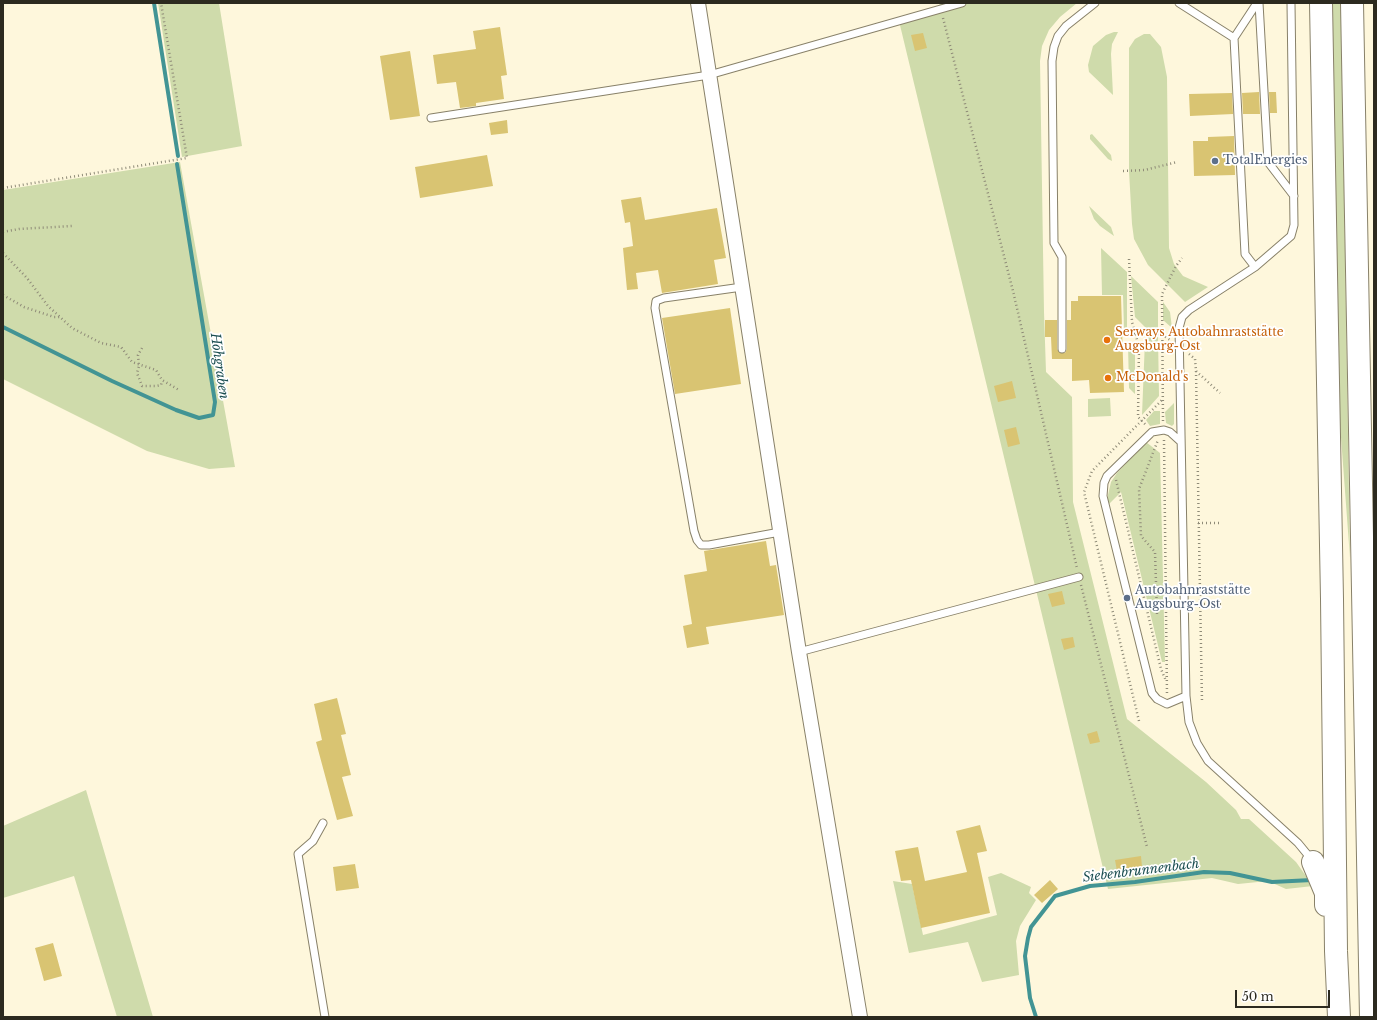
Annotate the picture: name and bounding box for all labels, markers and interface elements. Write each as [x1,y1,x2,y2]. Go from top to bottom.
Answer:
place label: TotalEnergies [1223,154,1307,168]
marker: TotalEnergies [1210,156,1220,166]
place label: Serways Autobahnraststätte Augsburg-Ost [1115,326,1284,354]
water label: Höhgraben [207,332,231,400]
marker: Serways Autobahnraststätte Augsburg-Ost [1102,335,1112,345]
place label: McDonald's [1116,371,1188,385]
marker: McDonald's [1103,373,1113,383]
place label: Autobahnraststätte Augsburg-Ost [1135,584,1250,612]
marker: Autobahnraststätte Augsburg-Ost [1122,593,1132,603]
water label: Siebenbrunnenbach [1082,856,1200,886]
scale bar [1237,982,1332,1008]
text: 50 m [1242,989,1274,1004]

